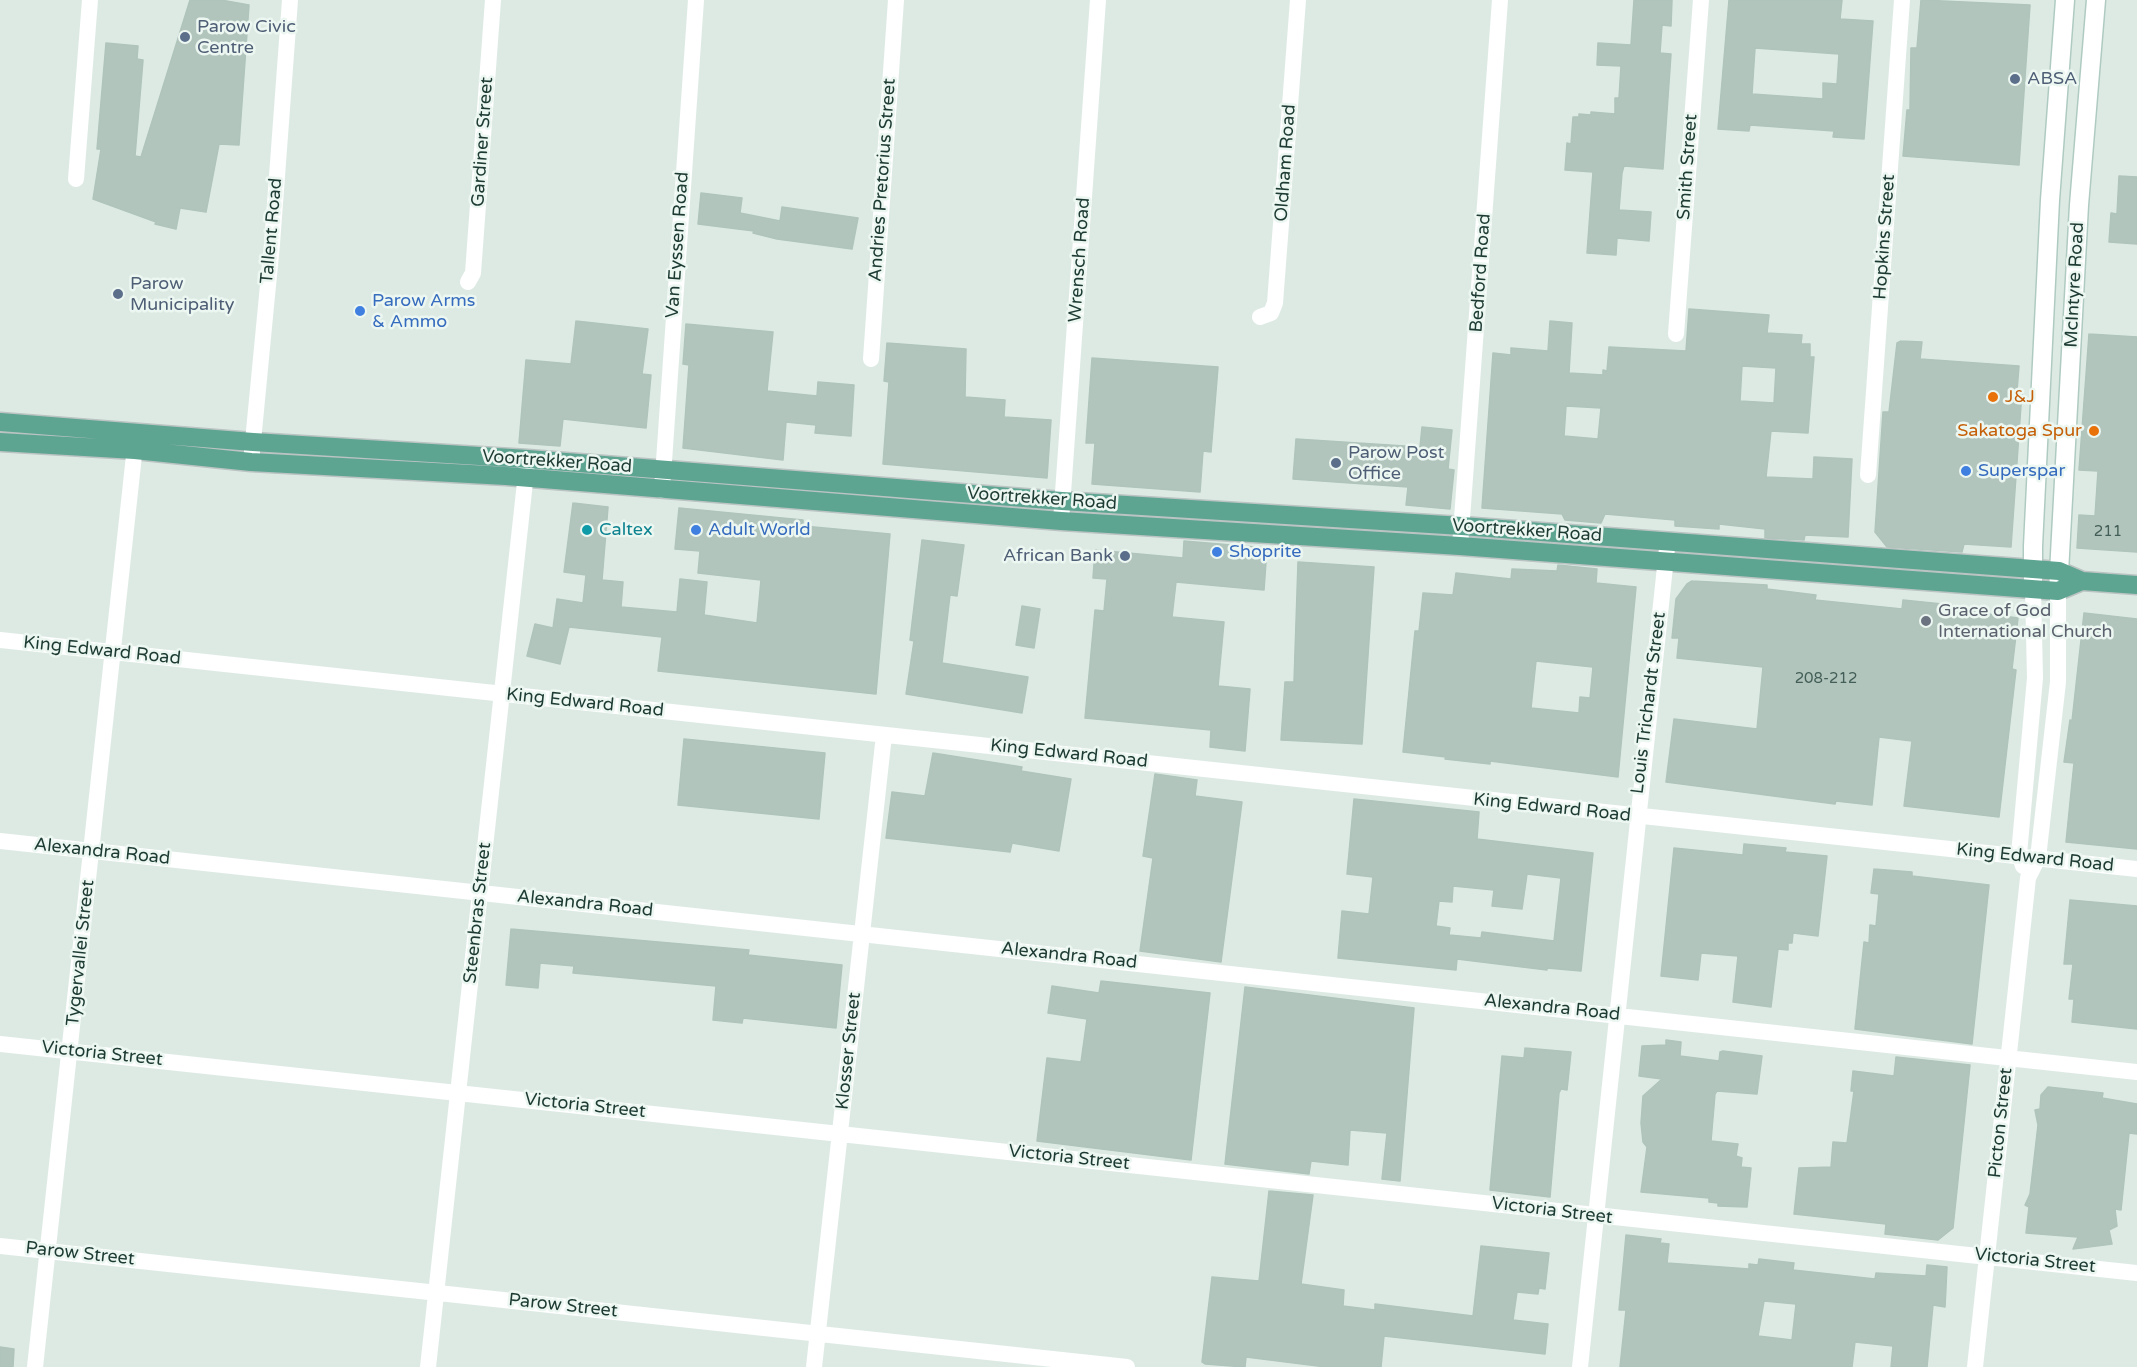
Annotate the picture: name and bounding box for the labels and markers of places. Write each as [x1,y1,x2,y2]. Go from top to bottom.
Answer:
place label: Parow Civic Centre [197,16,296,58]
marker: Parow Civic Centre [178,30,192,44]
place label: ABSA [2027,68,2077,90]
marker: ABSA [2008,72,2022,86]
place label: Parow Municipality [130,273,235,316]
marker: Parow Municipality [111,287,125,301]
place label: Parow Arms & Ammo [372,290,475,332]
marker: Parow Arms & Ammo [353,304,367,318]
place label: J&J [2005,386,2035,408]
marker: J&J [1986,390,2000,404]
place label: Sakatoga Spur [1957,420,2082,442]
marker: Sakatoga Spur [2087,424,2101,438]
place label: Parow Post Office [1348,442,1444,484]
marker: Parow Post Office [1329,456,1343,470]
place label: Superspar [1978,460,2065,482]
marker: Superspar [1959,464,1973,478]
place label: Caltex [599,519,653,541]
place label: Adult World [708,519,811,541]
marker: Caltex [580,523,594,537]
marker: Adult World [689,523,703,537]
place label: Shoprite [1229,541,1302,563]
place label: African Bank [1003,545,1113,567]
marker: Shoprite [1210,545,1224,559]
marker: African Bank [1118,549,1132,563]
place label: Grace of God International Church [1938,600,2112,642]
marker: Grace of God International Church [1919,614,1933,628]

